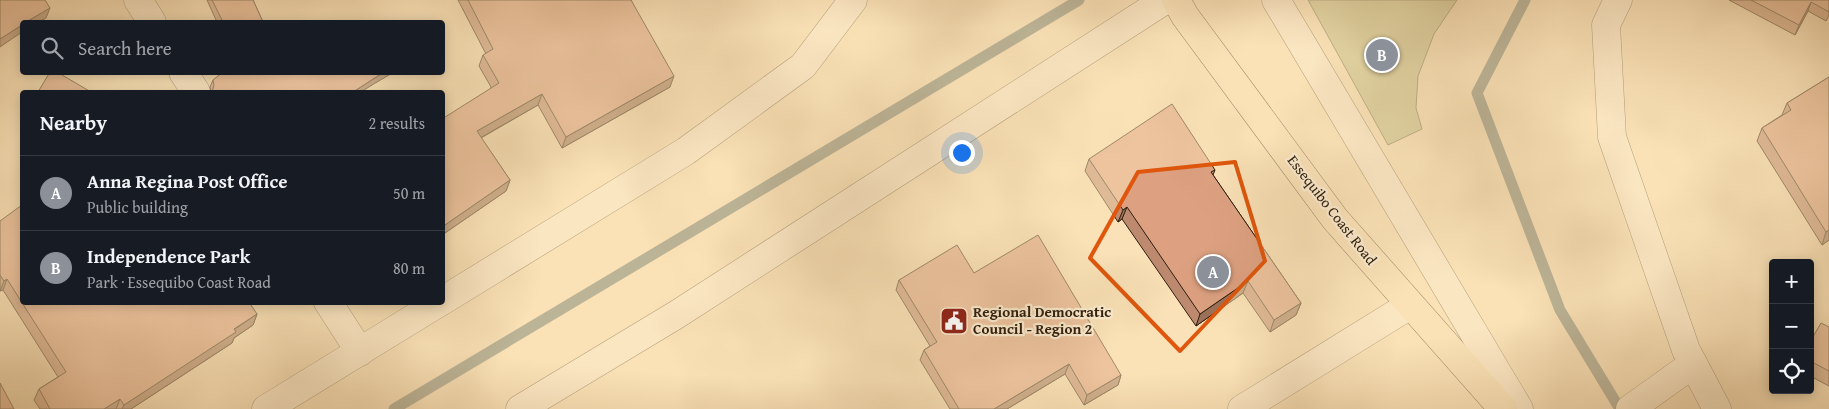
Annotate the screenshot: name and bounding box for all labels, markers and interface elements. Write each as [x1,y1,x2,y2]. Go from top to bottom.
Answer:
search box [20,20,445,75]
icon: search [38,34,66,62]
text: Search here [78,34,172,62]
pin: B [1366,36,1398,74]
text: Nearby [40,107,107,138]
text: 2 results [368,111,425,135]
your location [949,140,975,166]
street label: Essequibo Coast Road [1283,150,1382,269]
text: Anna Regina Post Office [87,167,288,195]
text: A [51,181,61,205]
text: 50 m [393,181,425,205]
text: Public building [87,195,188,219]
text: Independence Park [87,242,250,270]
pin: A [1197,253,1229,291]
text: B [51,256,61,280]
text: 80 m [393,256,425,280]
map controls [1769,259,1814,394]
button: + [1769,259,1814,304]
text: Park · Essequibo Coast Road [87,270,271,294]
place label: Regional Democratic Council - Region 2 [973,301,1111,339]
button: − [1769,304,1814,349]
public building icon: Regional Democratic Council - Region 2 [939,306,969,336]
button: locate [1769,349,1814,394]

